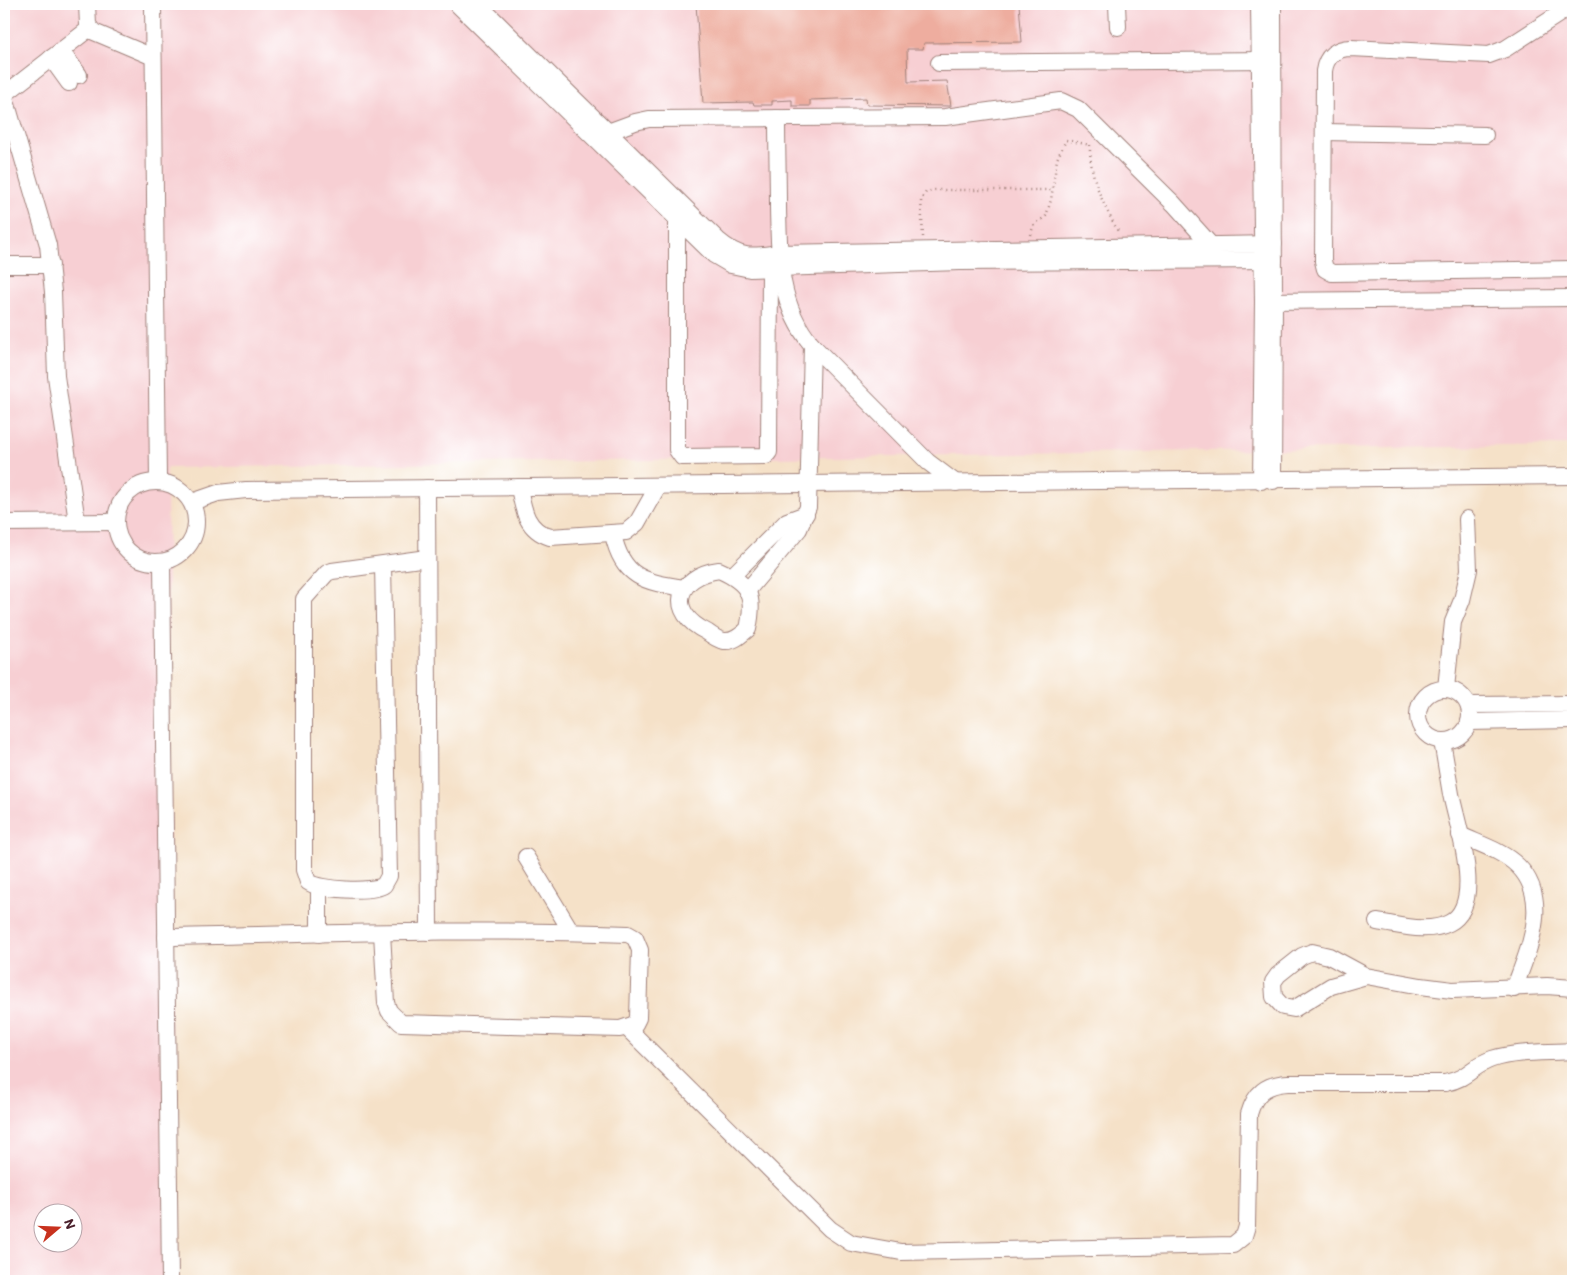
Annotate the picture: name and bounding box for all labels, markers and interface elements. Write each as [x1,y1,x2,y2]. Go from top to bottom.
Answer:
north arrow [32,1202,82,1252]
text: N [60,1217,79,1231]

